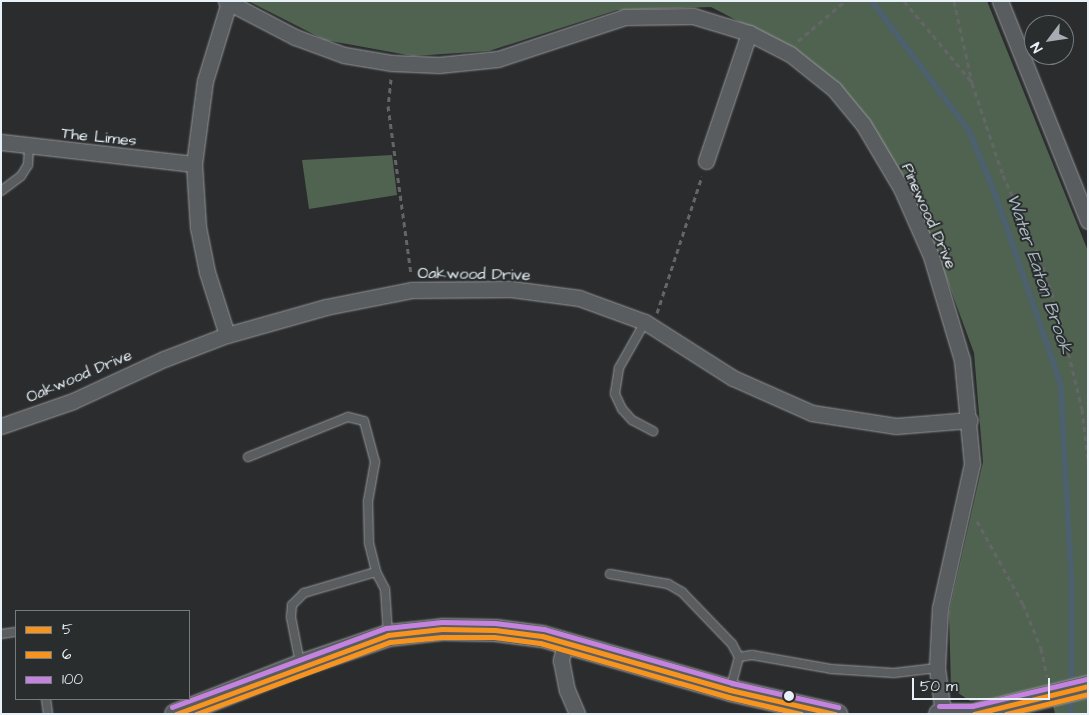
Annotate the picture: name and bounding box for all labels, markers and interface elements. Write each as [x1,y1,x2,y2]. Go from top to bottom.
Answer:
north arrow [1024,15,1074,65]
text: N [1026,38,1048,56]
street label: The Limes [60,124,138,150]
street label: Pinewood Drive [897,160,961,272]
water label: Water Eaton Brook [1001,191,1077,357]
street label: Oakwood Drive [417,263,531,285]
street label: Oakwood Drive [23,345,135,407]
legend [15,610,190,700]
text: 5 [62,619,73,640]
text: 6 [62,644,71,665]
scale bar [914,668,1052,700]
text: 100 [62,669,83,690]
text: 50 m [920,676,958,697]
unlabelled marker [784,691,794,701]

